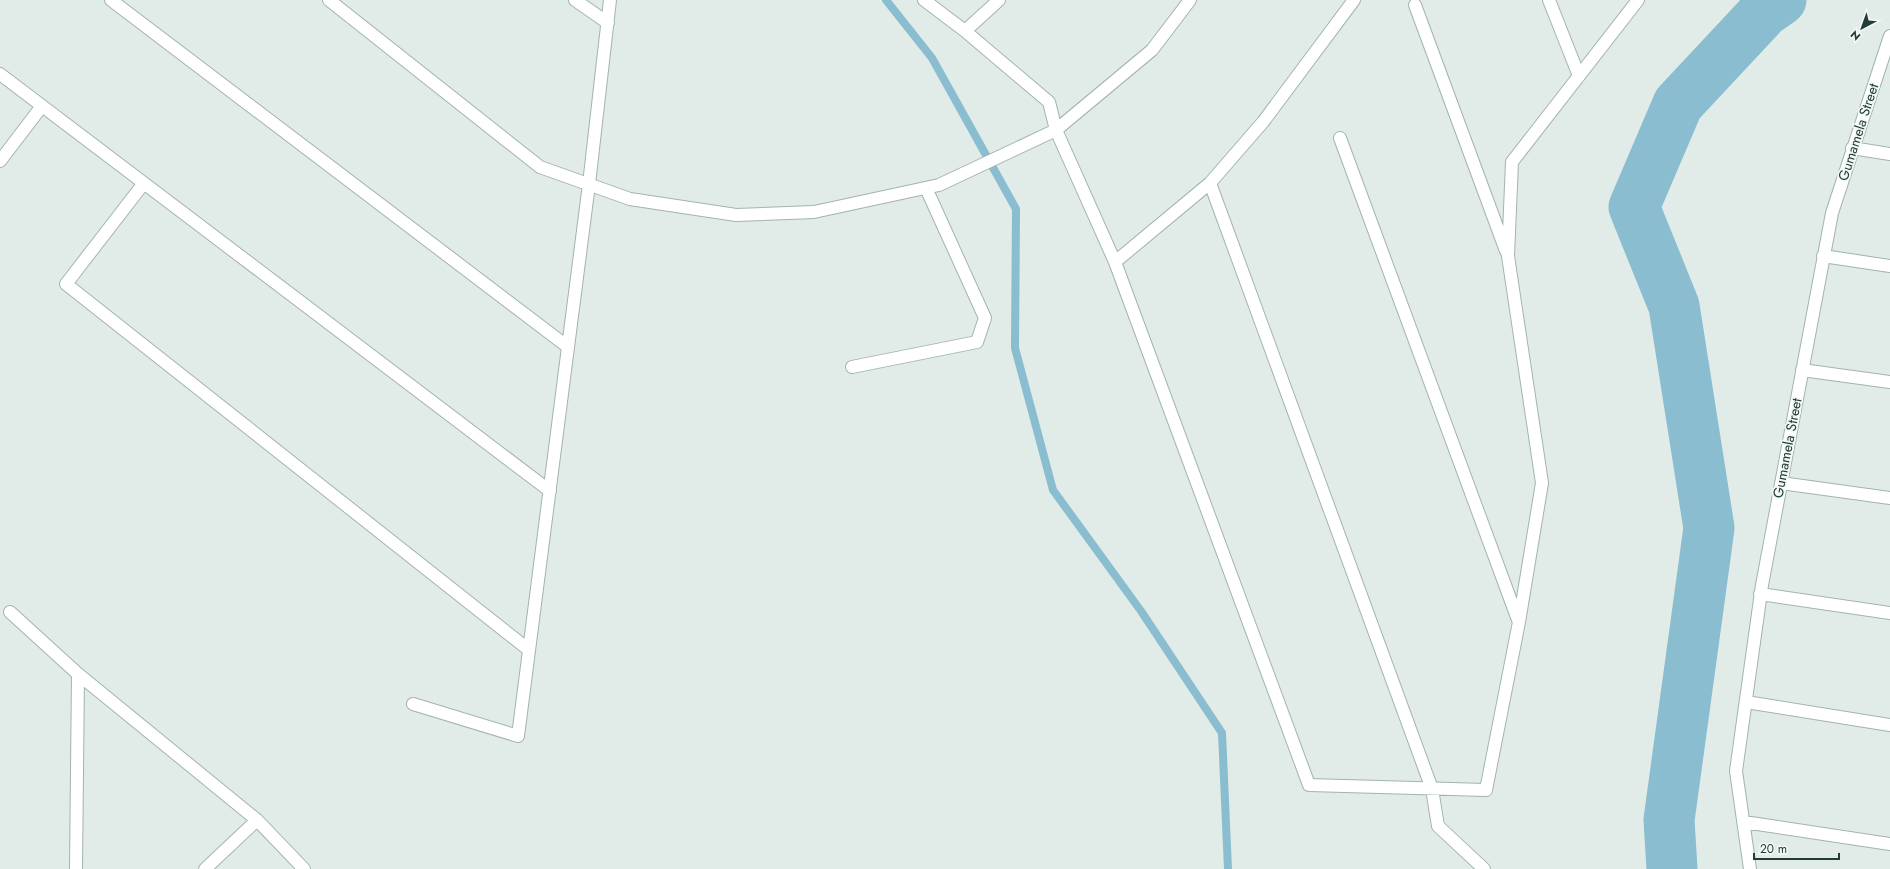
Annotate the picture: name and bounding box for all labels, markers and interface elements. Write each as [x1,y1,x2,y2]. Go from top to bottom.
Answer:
north arrow [1842,8,1882,48]
text: N [1847,27,1864,44]
street label: Gumamela Street [1833,80,1883,183]
street label: Gumamela Street [1767,396,1807,500]
scale bar [1754,835,1839,861]
text: 20 m [1760,840,1787,858]

